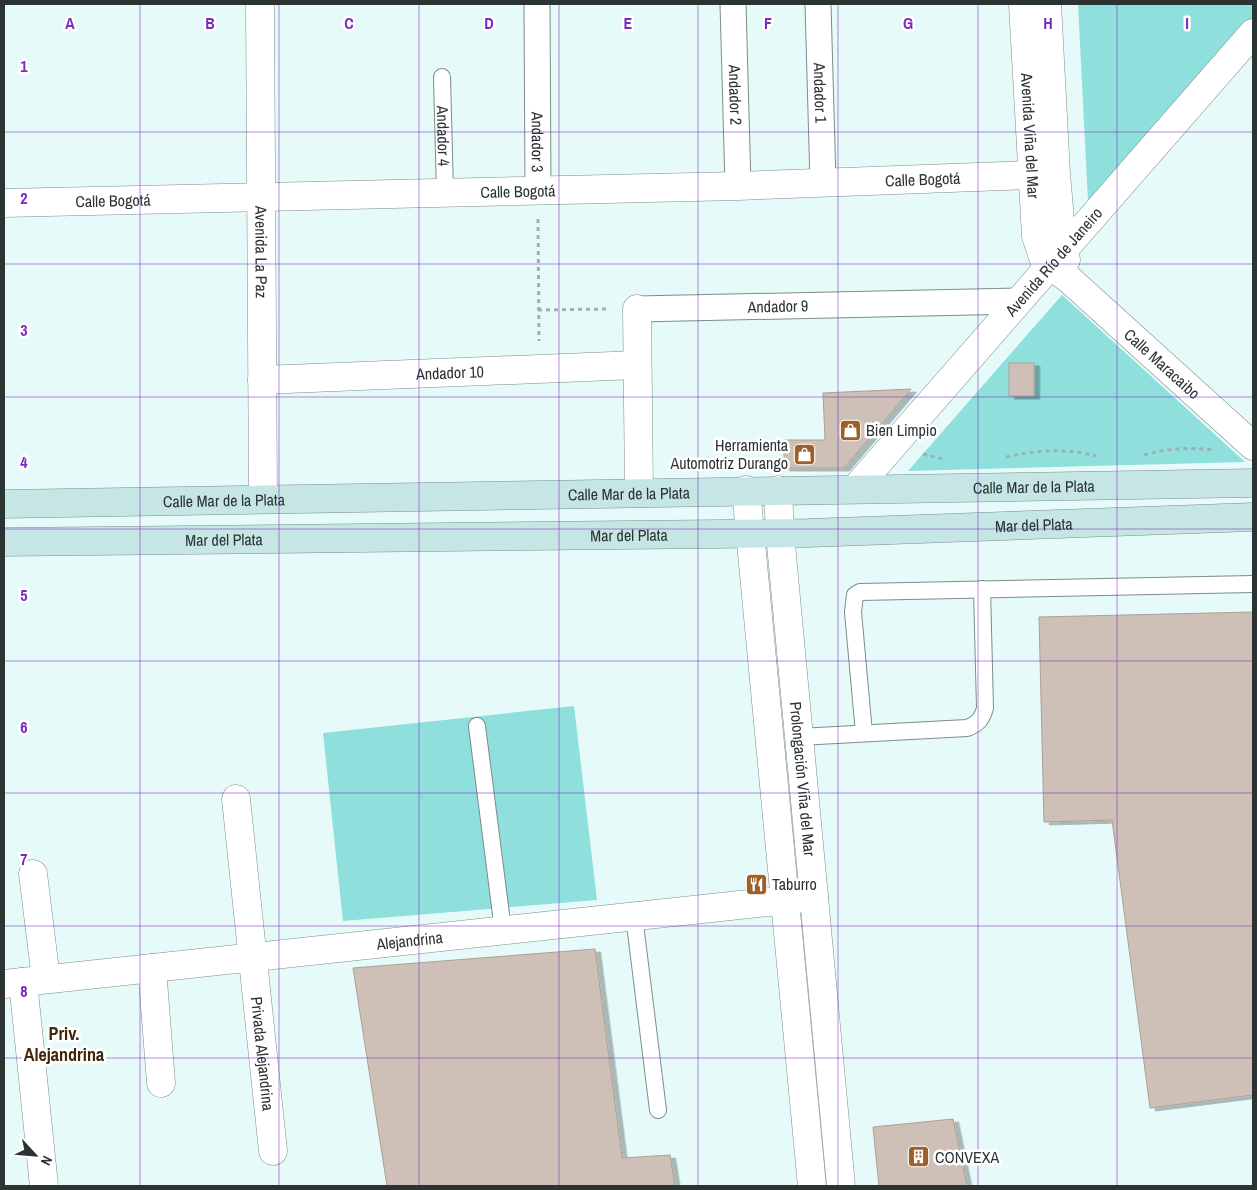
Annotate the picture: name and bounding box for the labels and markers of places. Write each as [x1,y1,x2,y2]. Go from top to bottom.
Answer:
shop icon: Bien Limpio [838,418,862,442]
place label: Bien Limpio [866,419,937,441]
place label: Herramienta Automotriz Durango [670,434,789,474]
shop icon: Herramienta Automotriz Durango [792,442,816,466]
restaurant icon: Taburro [744,872,768,896]
place label: Taburro [772,873,817,895]
building icon: CONVEXA [907,1145,931,1169]
place label: CONVEXA [935,1146,999,1168]

